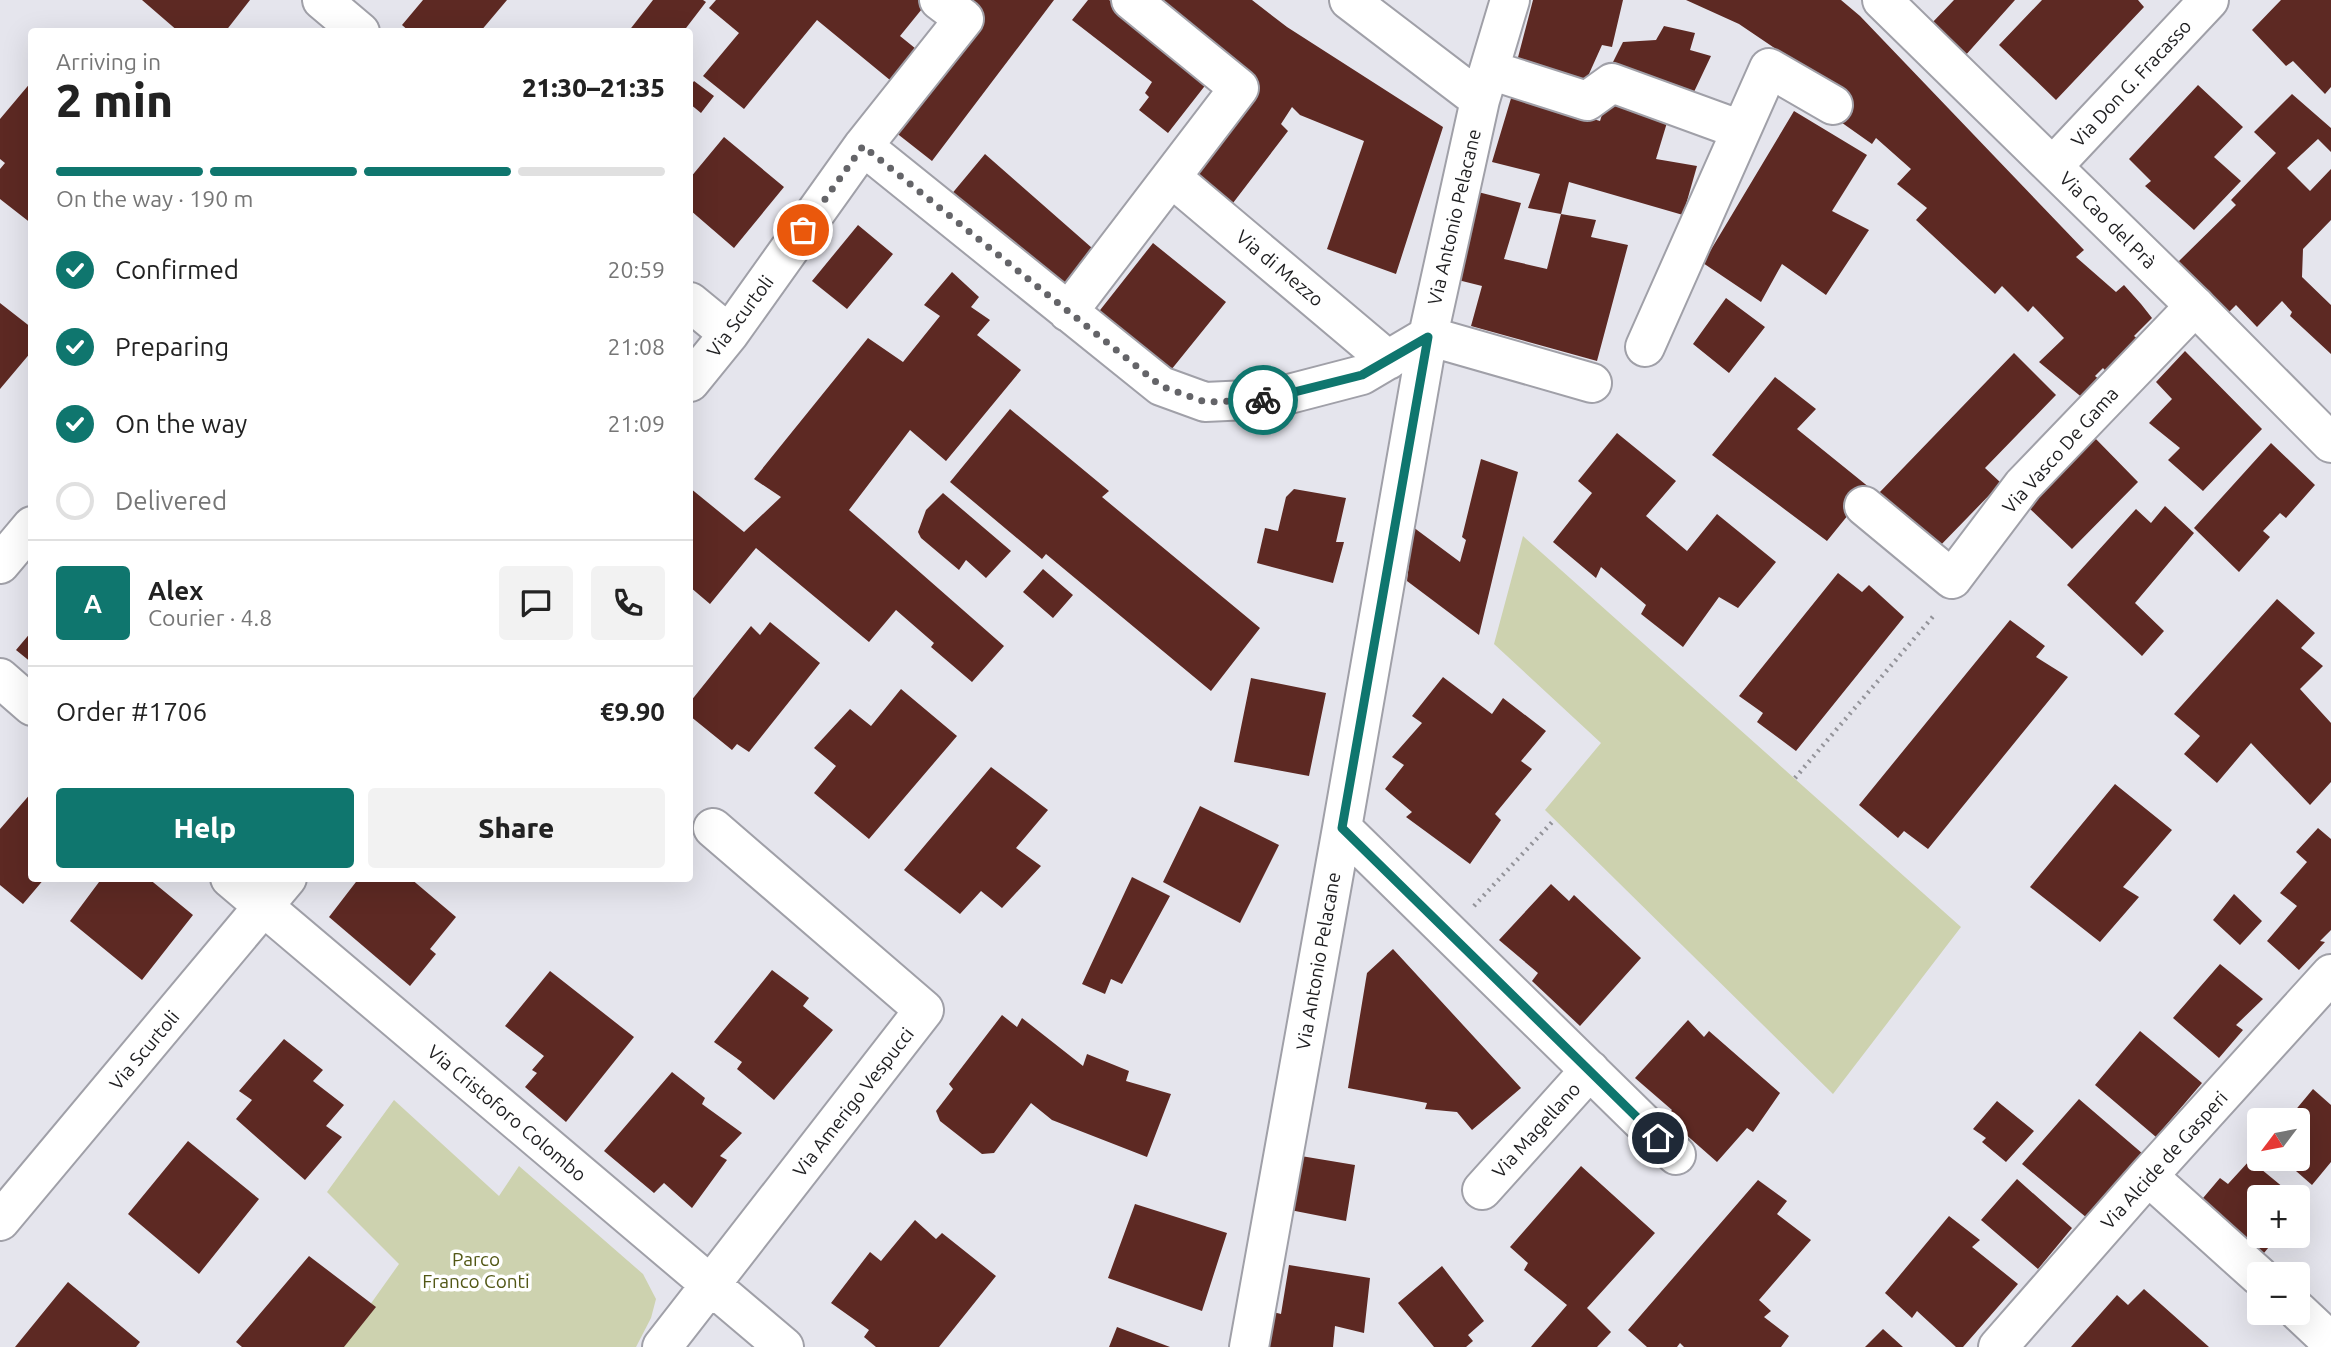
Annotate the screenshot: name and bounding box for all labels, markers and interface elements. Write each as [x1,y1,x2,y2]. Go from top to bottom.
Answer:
street label: Via Don G. Fracasso [2066,15,2196,151]
text: Arriving in [56,49,161,74]
text: 21:30–21:35 [522,73,665,102]
text: 2 min [56,74,173,126]
street label: Via Antonio Pelacane [1423,127,1485,307]
street label: Via Cao del Prà [2055,167,2161,273]
text: On the way · 190 m [56,186,253,211]
pin [773,200,833,260]
icon: bag [784,211,822,249]
street label: Via di Mezzo [1232,225,1328,311]
icon: check [56,251,94,289]
text: Confirmed [115,255,239,284]
text: 20:59 [607,257,665,282]
street label: Via Scurtoli [702,271,778,361]
icon: check [56,328,94,366]
text: Preparing [115,332,229,361]
text: 21:08 [607,334,665,359]
courier [1228,365,1298,435]
icon: bike [1244,381,1282,419]
street label: Via Vasco De Gama [1998,382,2122,518]
icon: check [56,405,94,443]
text: On the way [115,409,247,438]
text: 21:09 [607,411,665,436]
text: Delivered [115,486,227,515]
button: chat [499,566,573,640]
button: phone [591,566,665,640]
text: Alex [148,576,203,605]
text: A [84,589,102,618]
text: Courier · 4.8 [148,605,272,630]
text: Order #1706 [56,697,207,726]
text: €9.90 [600,697,665,726]
button: Help [56,788,354,868]
button: Share [368,788,665,868]
street label: Via Antonio Pelacane [1292,870,1344,1052]
street label: Via Scurtoli [105,1006,183,1094]
street label: Via Amerigo Vespucci [788,1023,918,1181]
street label: Via Cristoforo Colombo [423,1040,591,1186]
street label: Via Magellano [1487,1078,1585,1182]
street label: Via Alcide de Gasperi [2096,1086,2232,1234]
pin [1628,1108,1688,1168]
north arrow [2247,1108,2310,1171]
map controls [2247,1108,2310,1325]
icon: home [1639,1119,1677,1157]
button: + [2247,1185,2310,1248]
park label: Parco Franco Conti [422,1248,530,1292]
button: − [2247,1262,2310,1325]

